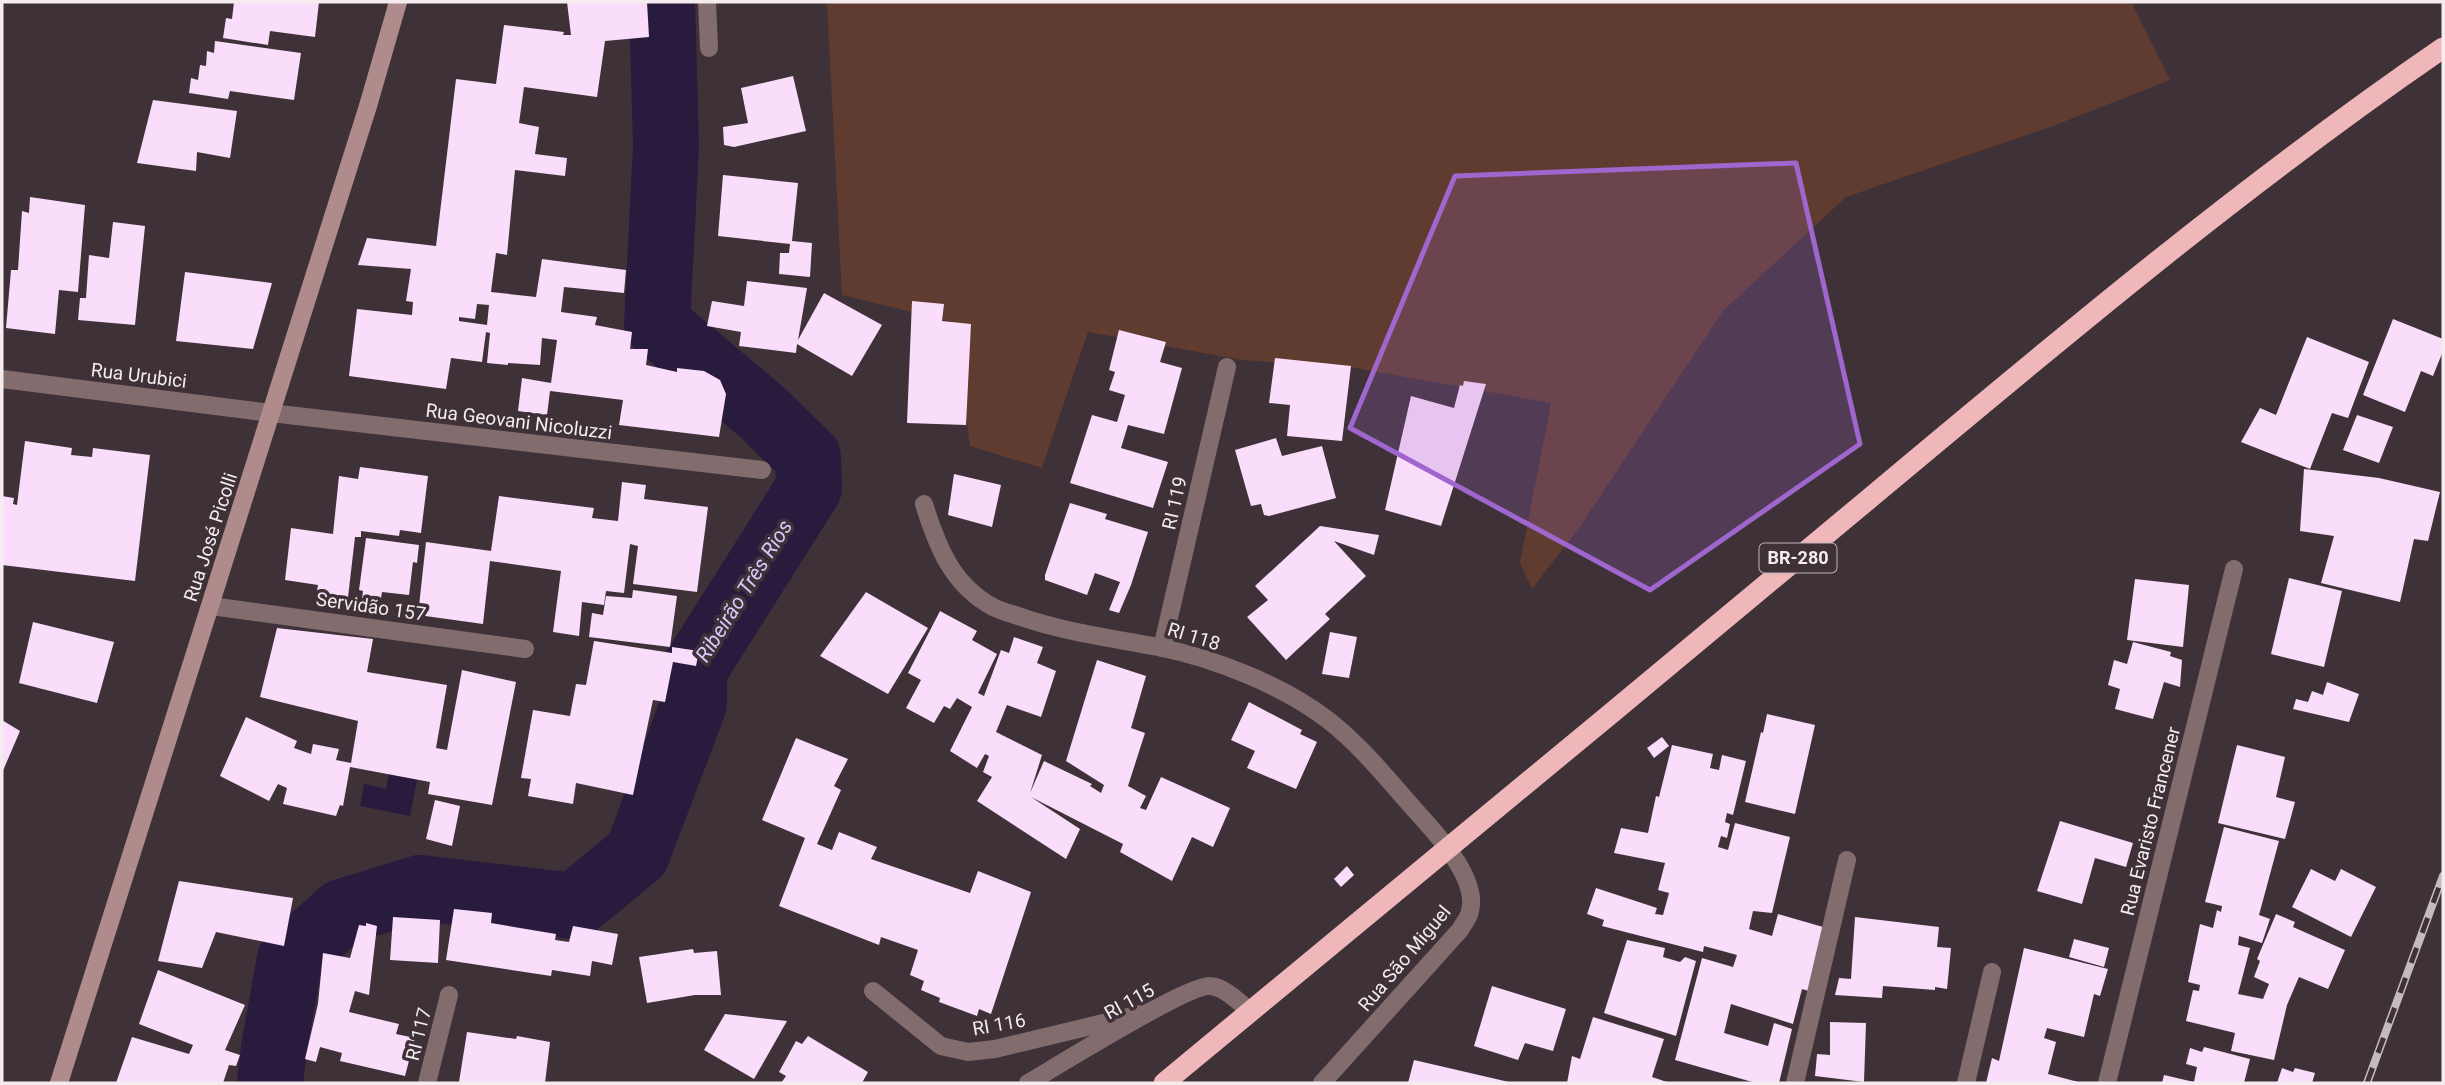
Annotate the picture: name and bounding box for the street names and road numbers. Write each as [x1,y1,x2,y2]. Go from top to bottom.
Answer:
street label: Rua Urubici [90,358,188,393]
street label: Rua Geovani Nicoluzzi [424,399,613,444]
street label: Rua José Picolli [179,470,242,605]
street label: RI 119 [1157,474,1192,532]
road number: BR-280 [1759,544,1836,572]
street label: Servidão 157 [315,587,427,626]
street label: RI 118 [1165,618,1223,655]
street label: Rua Evaristo Francener [2116,724,2185,918]
street label: Rua São Miguel [1353,901,1455,1016]
street label: RI 115 [1100,978,1158,1024]
street label: RI 117 [401,1005,436,1063]
street label: RI 116 [971,1009,1027,1040]

